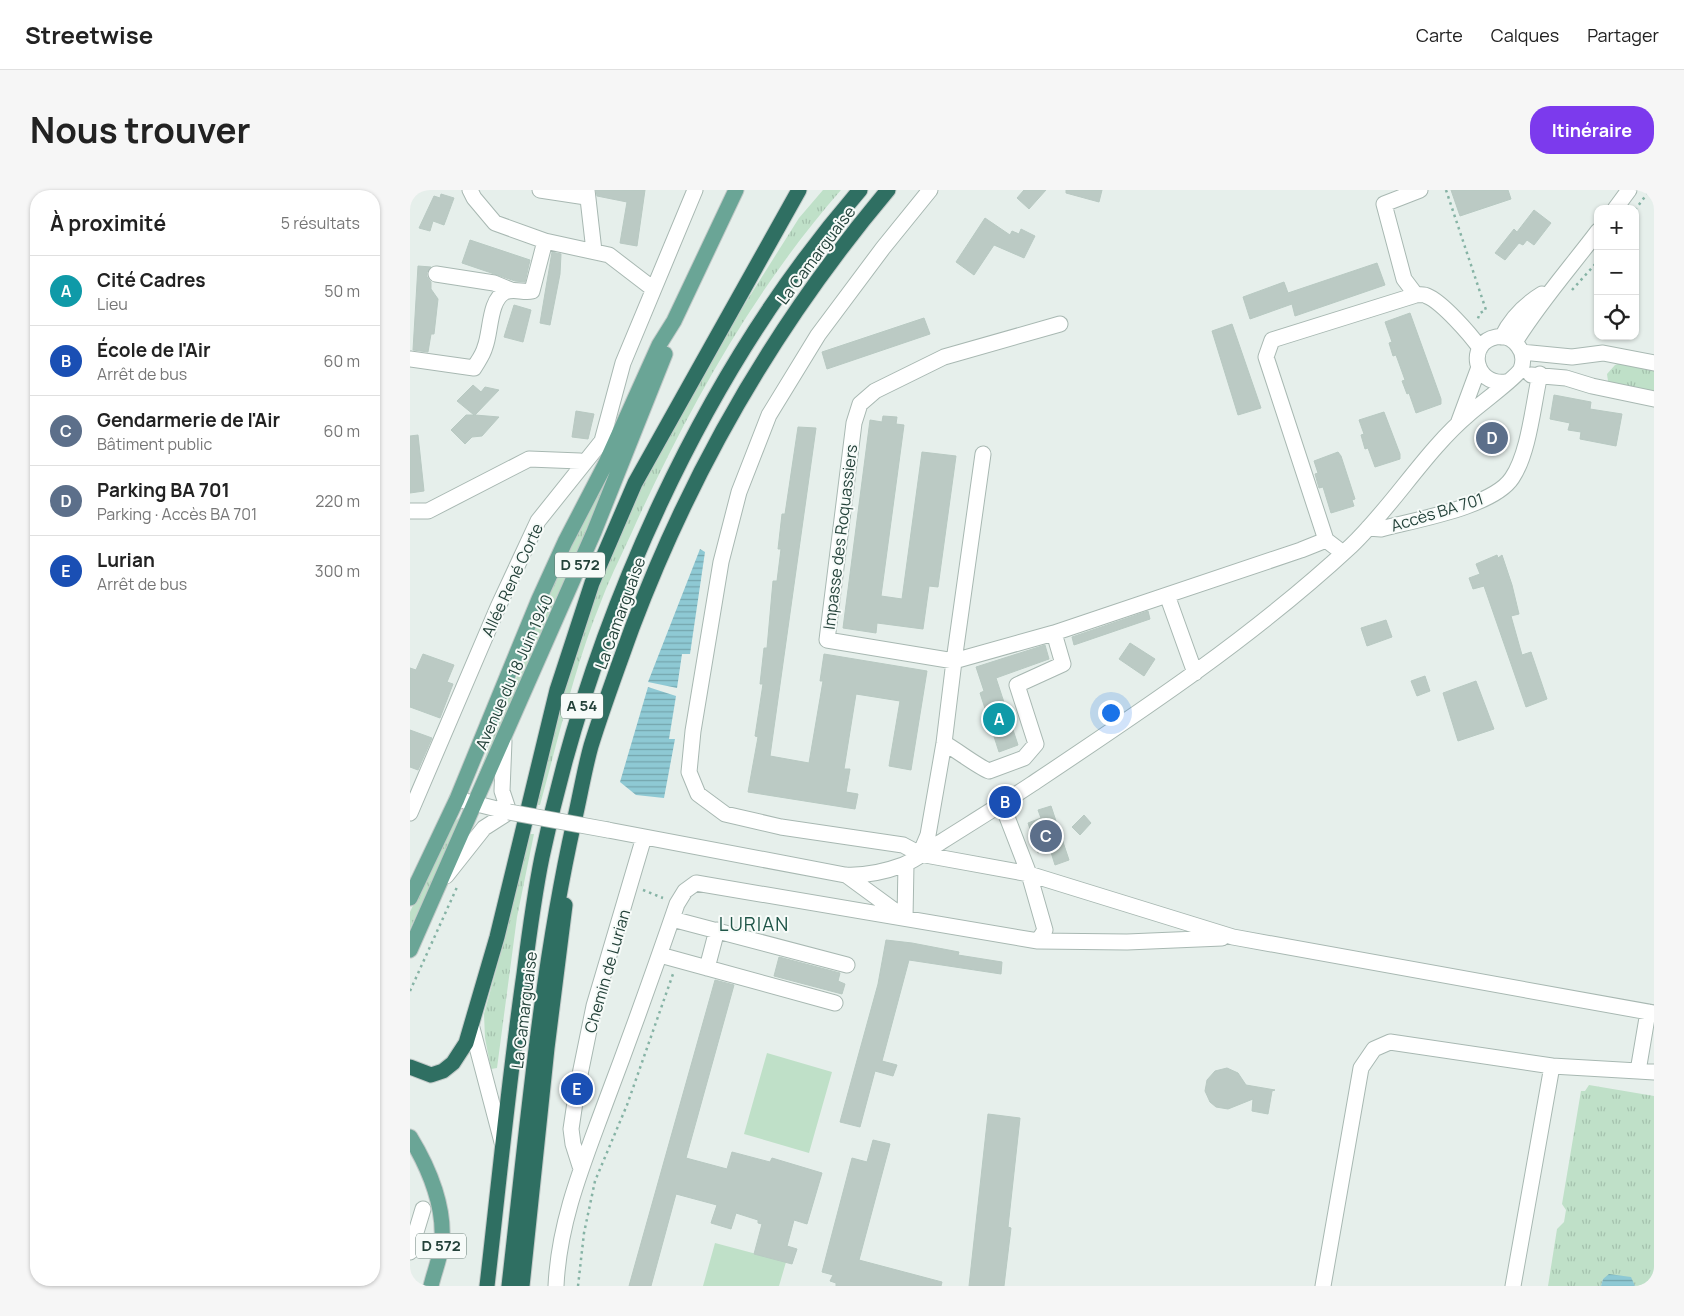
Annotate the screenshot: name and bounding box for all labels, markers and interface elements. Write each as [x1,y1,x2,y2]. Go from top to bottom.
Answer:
text: Streetwise [25,18,153,51]
text: Carte [1416,23,1463,47]
text: Calques [1491,23,1559,47]
text: Partager [1587,23,1659,47]
text: Nous trouver [30,106,251,154]
button: Itinéraire [1530,106,1654,154]
street label: La Camarguaise [772,201,860,309]
map controls [1594,205,1639,340]
button: + [1594,205,1639,250]
text: À proximité [50,209,166,237]
text: 5 résultats [281,212,360,234]
button: − [1594,250,1639,295]
text: Cité Cadres [97,267,206,293]
text: A [61,280,71,302]
text: 50 m [324,280,360,302]
text: Lieu [97,293,128,315]
button: locate [1594,295,1639,340]
text: École de l'Air [97,337,211,363]
text: B [61,350,71,372]
text: 60 m [324,350,360,372]
text: Arrêt de bus [97,363,187,385]
text: Gendarmerie de l'Air [97,407,280,433]
pin: D [1476,419,1508,457]
text: C [60,420,72,442]
text: 60 m [324,420,360,442]
text: Bâtiment public [97,433,212,455]
street label: Impasse des Roquassiers [818,443,862,631]
text: Parking BA 701 [97,477,230,503]
street label: Accès BA 701 [1388,487,1486,537]
text: D [60,490,72,512]
text: 220 m [315,490,360,512]
text: Parking · Accès BA 701 [97,503,257,525]
street label: Allée René Corte [476,520,548,640]
text: Lurian [97,547,155,573]
road number: D 572 [555,552,605,578]
street label: La Camarguaise [590,554,650,672]
text: E [61,560,71,582]
text: 300 m [315,560,360,582]
text: Arrêt de bus [97,573,187,595]
street label: Avenue du 18 Juin 1940 [470,591,558,753]
road number: A 54 [561,694,603,718]
pin: A [983,700,1015,738]
your location [1098,700,1124,726]
pin: B [989,783,1021,821]
pin: C [1030,817,1062,855]
street label: Chemin de Lurian [579,907,635,1035]
district label: LURIAN [719,911,789,937]
street label: La Camarguaise [506,950,542,1070]
pin: E [561,1070,593,1108]
road number: D 572 [416,1234,466,1258]

